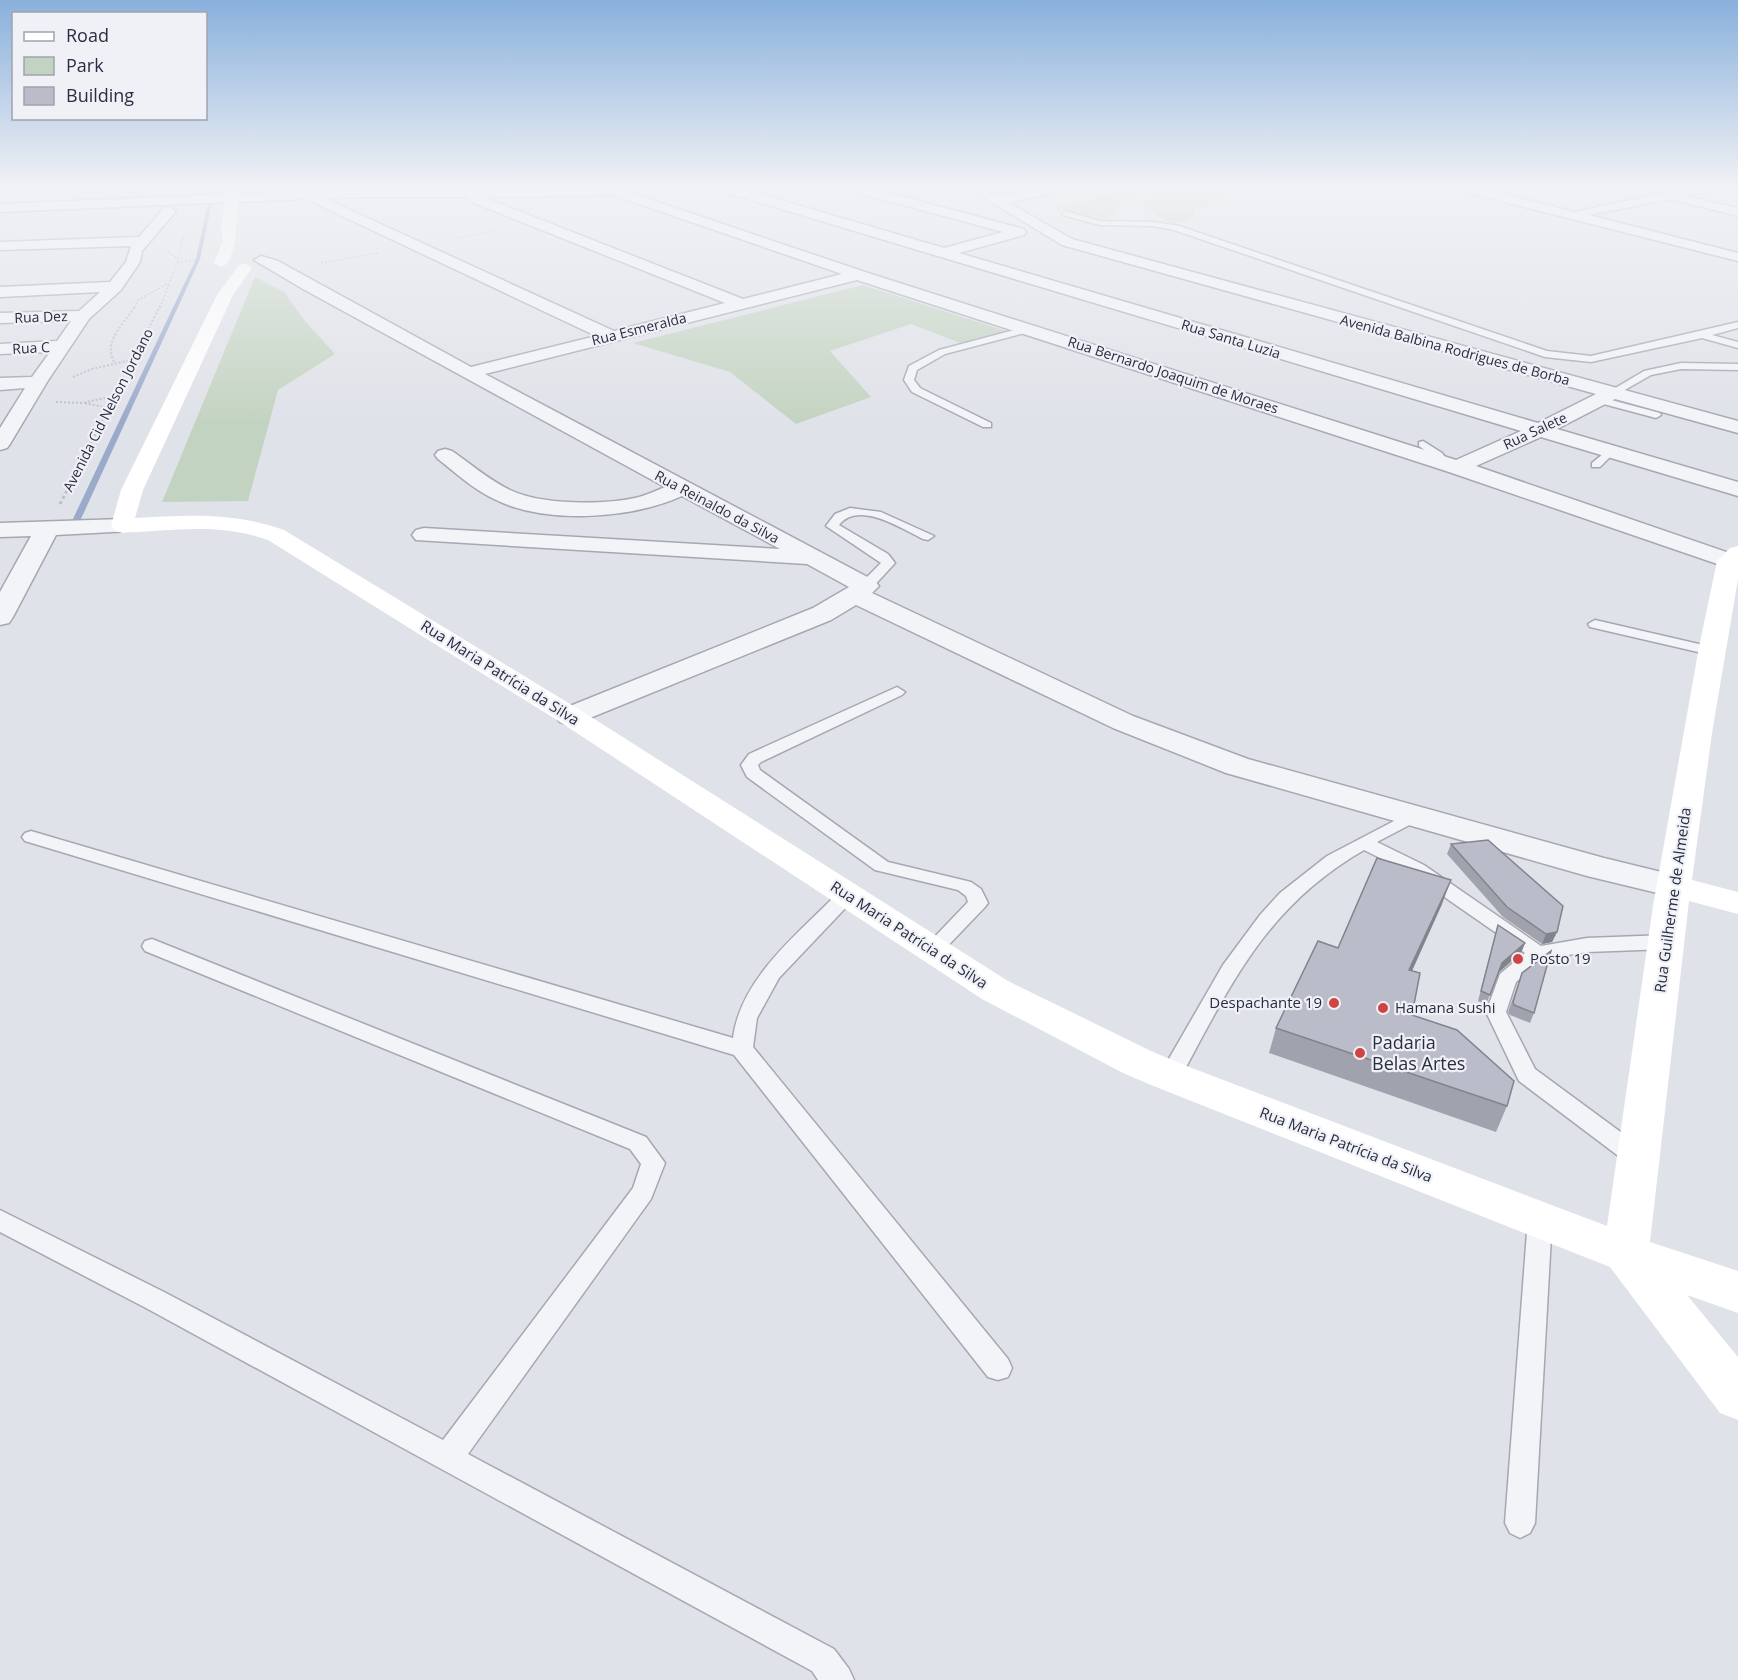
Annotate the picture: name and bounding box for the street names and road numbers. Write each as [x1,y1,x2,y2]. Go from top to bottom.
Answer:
street label: Rua Dez [14,306,68,327]
street label: Rua Esmeralda [589,308,688,350]
street label: Avenida Balbina Rodrigues de Borba [1338,310,1572,389]
street label: Rua Santa Luzia [1179,314,1283,363]
street label: Avenida Cid Nelson Jordano [58,325,157,495]
street label: Rua Bernardo Joaquim de Moraes [1065,331,1281,418]
street label: Rua C [12,337,50,358]
street label: Rua Salete [1500,407,1570,454]
street label: Rua Reinaldo da Silva [652,466,783,548]
street label: Rua Maria Patrícia da Silva [417,615,584,729]
street label: Rua Guilherme de Almeida [1649,806,1695,994]
street label: Rua Maria Patrícia da Silva [827,876,992,993]
street label: Rua Maria Patrícia da Silva [1257,1102,1436,1186]

